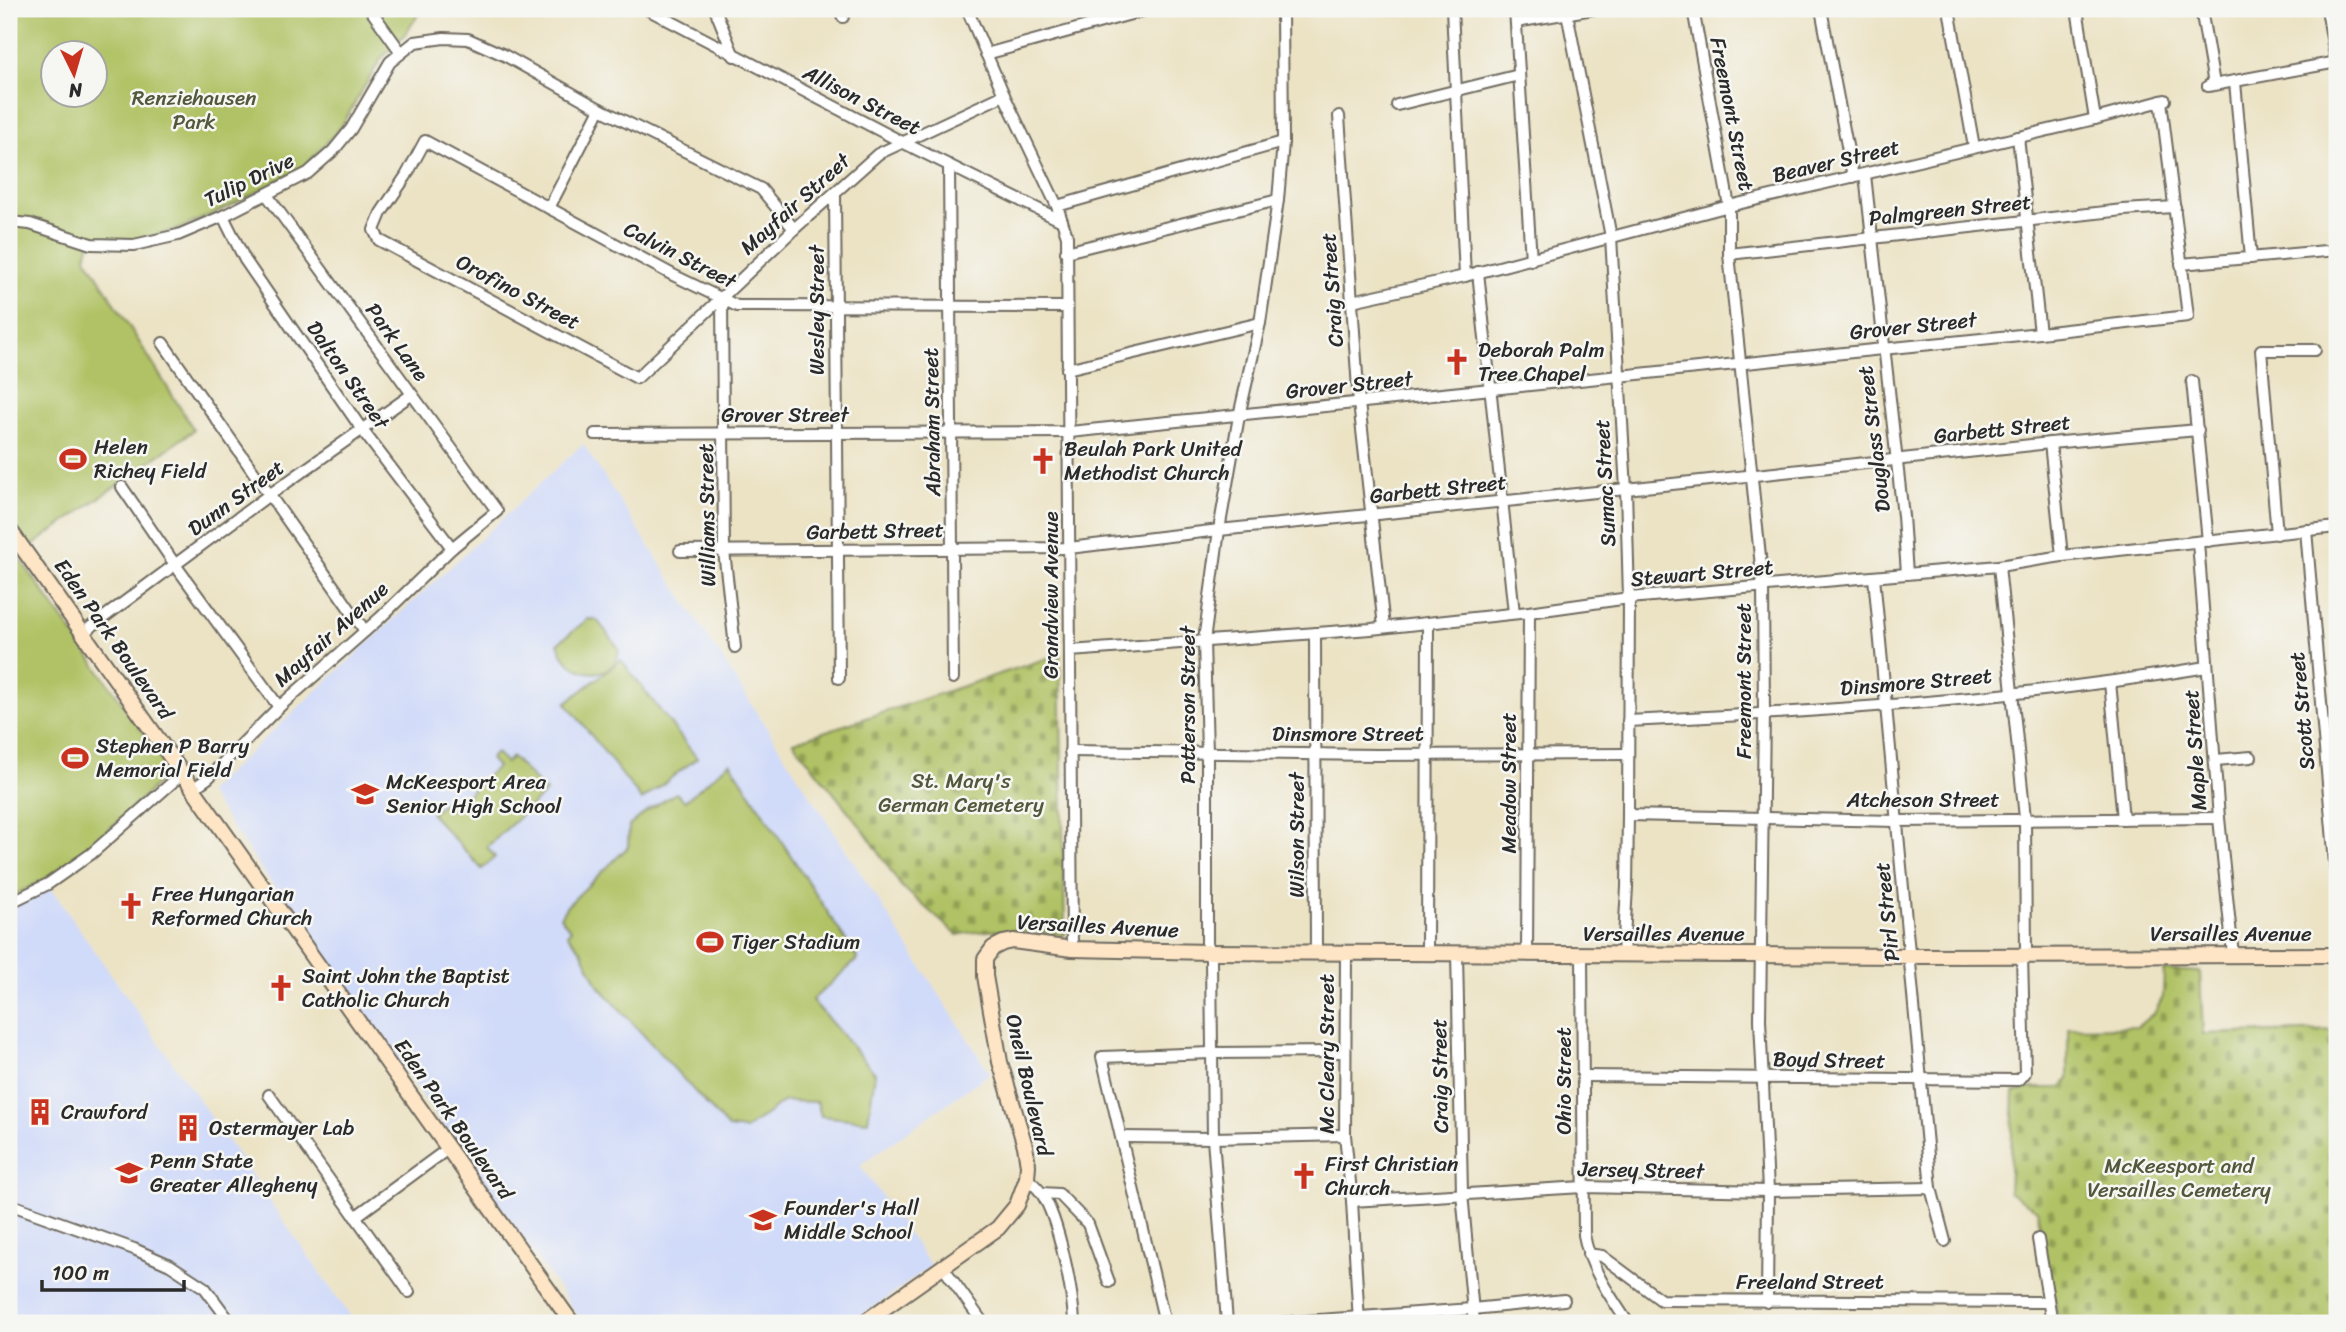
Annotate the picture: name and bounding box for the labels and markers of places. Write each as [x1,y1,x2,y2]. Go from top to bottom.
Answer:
place label: Deborah Palm Tree Chapel [1478,331,1605,393]
church icon: Deborah Palm Tree Chapel [1442,347,1472,377]
place label: Helen Richey Field [94,428,208,490]
place label: Beulah Park United Methodist Church [1064,430,1243,492]
sports icon: Helen Richey Field [58,444,88,474]
church icon: Beulah Park United Methodist Church [1028,446,1058,476]
place label: Stephen P Barry Memorial Field [96,727,249,789]
sports icon: Stephen P Barry Memorial Field [60,743,90,773]
place label: McKeesport Area Senior High School [386,763,562,825]
school or university icon: McKeesport Area Senior High School [350,779,380,809]
place label: Free Hungarian Reformed Church [152,875,312,937]
church icon: Free Hungarian Reformed Church [116,891,146,921]
place label: Tiger Stadium [731,923,860,961]
sports icon: Tiger Stadium [695,927,725,957]
place label: Saint John the Baptist Catholic Church [302,957,510,1019]
church icon: Saint John the Baptist Catholic Church [266,973,296,1003]
place label: Crawford [61,1093,149,1131]
building icon: Crawford [25,1097,55,1127]
place label: Ostermayer Lab [209,1109,355,1147]
building icon: Ostermayer Lab [173,1113,203,1143]
place label: Penn State Greater Allegheny [150,1142,318,1204]
place label: First Christian Church [1325,1145,1458,1207]
school or university icon: Penn State Greater Allegheny [114,1158,144,1188]
church icon: First Christian Church [1289,1161,1319,1191]
place label: Founder's Hall Middle School [784,1189,920,1251]
school or university icon: Founder's Hall Middle School [748,1205,778,1235]

